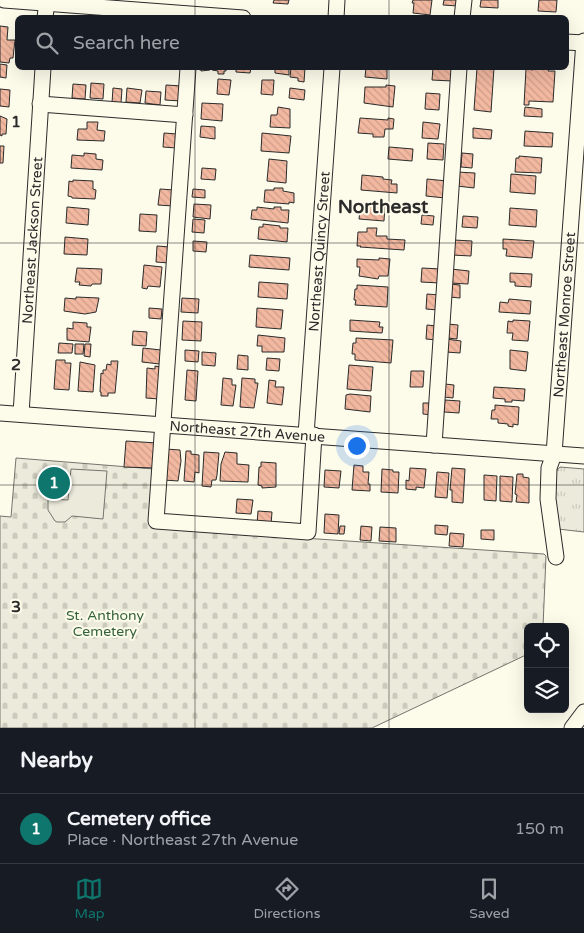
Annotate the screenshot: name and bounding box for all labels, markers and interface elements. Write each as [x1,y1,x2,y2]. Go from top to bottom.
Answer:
search box [15,15,569,70]
icon: search [33,29,61,57]
text: Search here [73,32,180,54]
text: 1 [11,112,21,132]
street label: Northeast Jackson Street [18,156,46,324]
street label: Northeast Quincy Street [305,170,333,332]
district label: Northeast [338,196,429,218]
street label: Northeast Monroe Street [550,231,579,398]
text: 2 [11,355,21,375]
street label: Northeast 27th Avenue [169,417,326,445]
your location [344,433,370,459]
pin: 1 [38,464,70,502]
text: 3 [11,597,21,617]
park label: St. Anthony Cemetery [66,607,144,640]
map controls [524,623,569,713]
button: locate [524,623,569,668]
button: layers [524,668,569,713]
text: Nearby [20,748,93,773]
text: Cemetery office [67,808,211,830]
text: 1 [31,819,41,839]
text: 150 m [515,819,564,839]
text: Place · Northeast 27th Avenue [67,830,298,850]
tab: Map [74,875,105,922]
tab: Directions [253,875,320,922]
tab: Saved [469,875,510,922]

